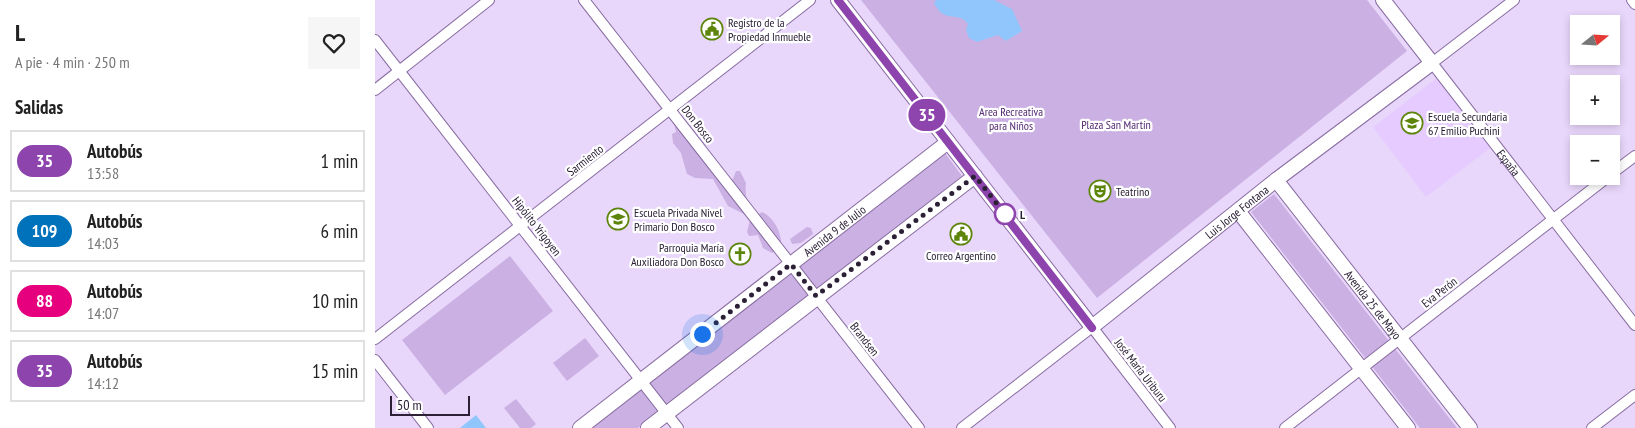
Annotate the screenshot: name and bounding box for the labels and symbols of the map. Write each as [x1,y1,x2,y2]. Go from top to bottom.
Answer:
place label: Registro de la Propiedad Inmueble [728,15,811,44]
north arrow [1570,15,1620,65]
public building icon: Registro de la Propiedad Inmueble [700,17,724,41]
line badge: 35 [905,99,949,131]
street label: Don Bosco [679,102,717,146]
park label: Area Recreativa para Niños [979,104,1043,133]
place label: Escuela Secundaria 67 Emilio Puchini [1428,109,1507,138]
school or university icon: Escuela Secundaria 67 Emilio Puchini [1400,111,1424,135]
park label: Plaza San Martín [1081,117,1151,132]
street label: Sarmiento [564,141,606,179]
street label: España [1494,146,1524,179]
theatre icon: Teatrino [1088,179,1112,203]
street label: Luis Jorge Fontana [1202,182,1271,241]
place label: Teatrino [1116,184,1150,199]
street label: Hipólito Yrigoyen [509,193,565,259]
street label: Avenida 9 de Julio [800,202,868,259]
marker: L [994,203,1016,225]
place label: Escuela Privada Nivel Primario Don Bosco [634,205,722,234]
school or university icon: Escuela Privada Nivel Primario Don Bosco [606,207,630,231]
place label: L [1020,207,1025,222]
public building icon: Correo Argentino [949,222,973,246]
place label: Parroquia María Auxiliadora Don Bosco [631,240,724,269]
church icon: Parroquia María Auxiliadora Don Bosco [728,242,752,266]
place label: Correo Argentino [926,248,996,263]
street label: Avenida 25 de Mayo [1342,267,1405,342]
street label: Eva Perón [1418,273,1460,311]
street label: Brandsen [847,319,883,359]
your location [690,322,715,347]
street label: José María Uriburu [1111,335,1170,405]
scale bar [390,393,470,416]

